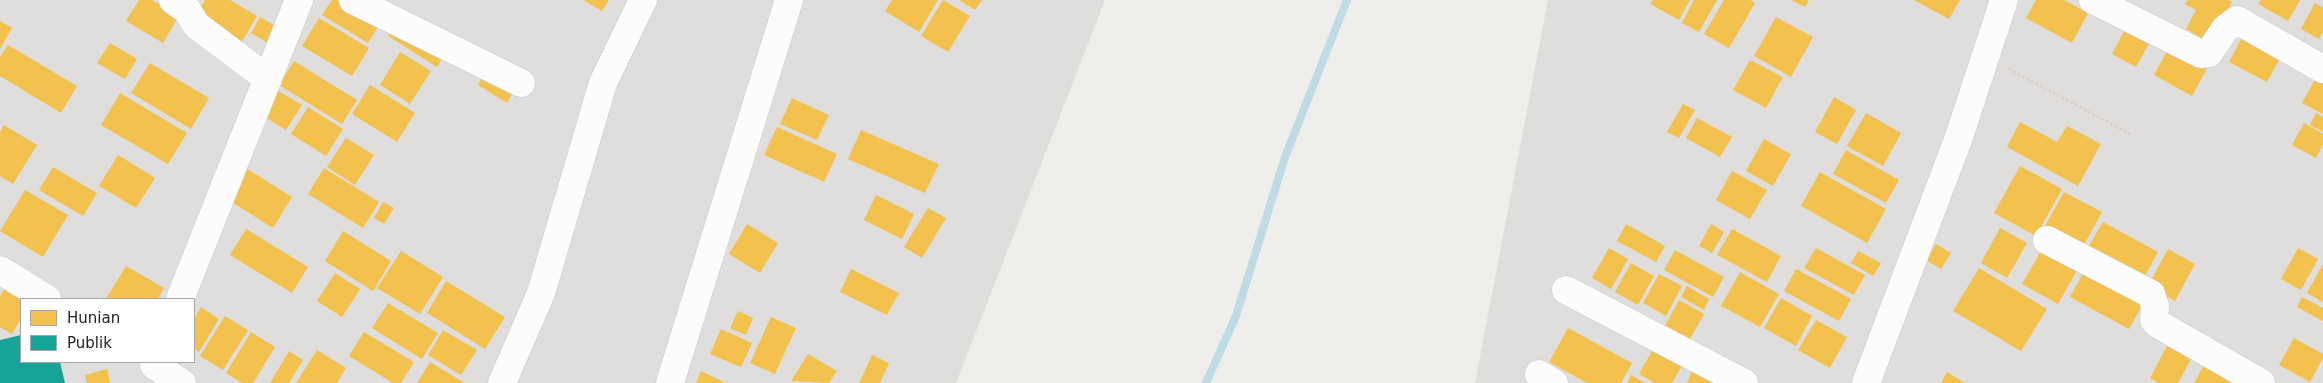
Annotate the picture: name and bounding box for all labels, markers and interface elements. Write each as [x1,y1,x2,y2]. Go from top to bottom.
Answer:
legend [20,298,195,363]
text: Hunian [67,309,120,327]
text: Publik [67,334,112,352]

